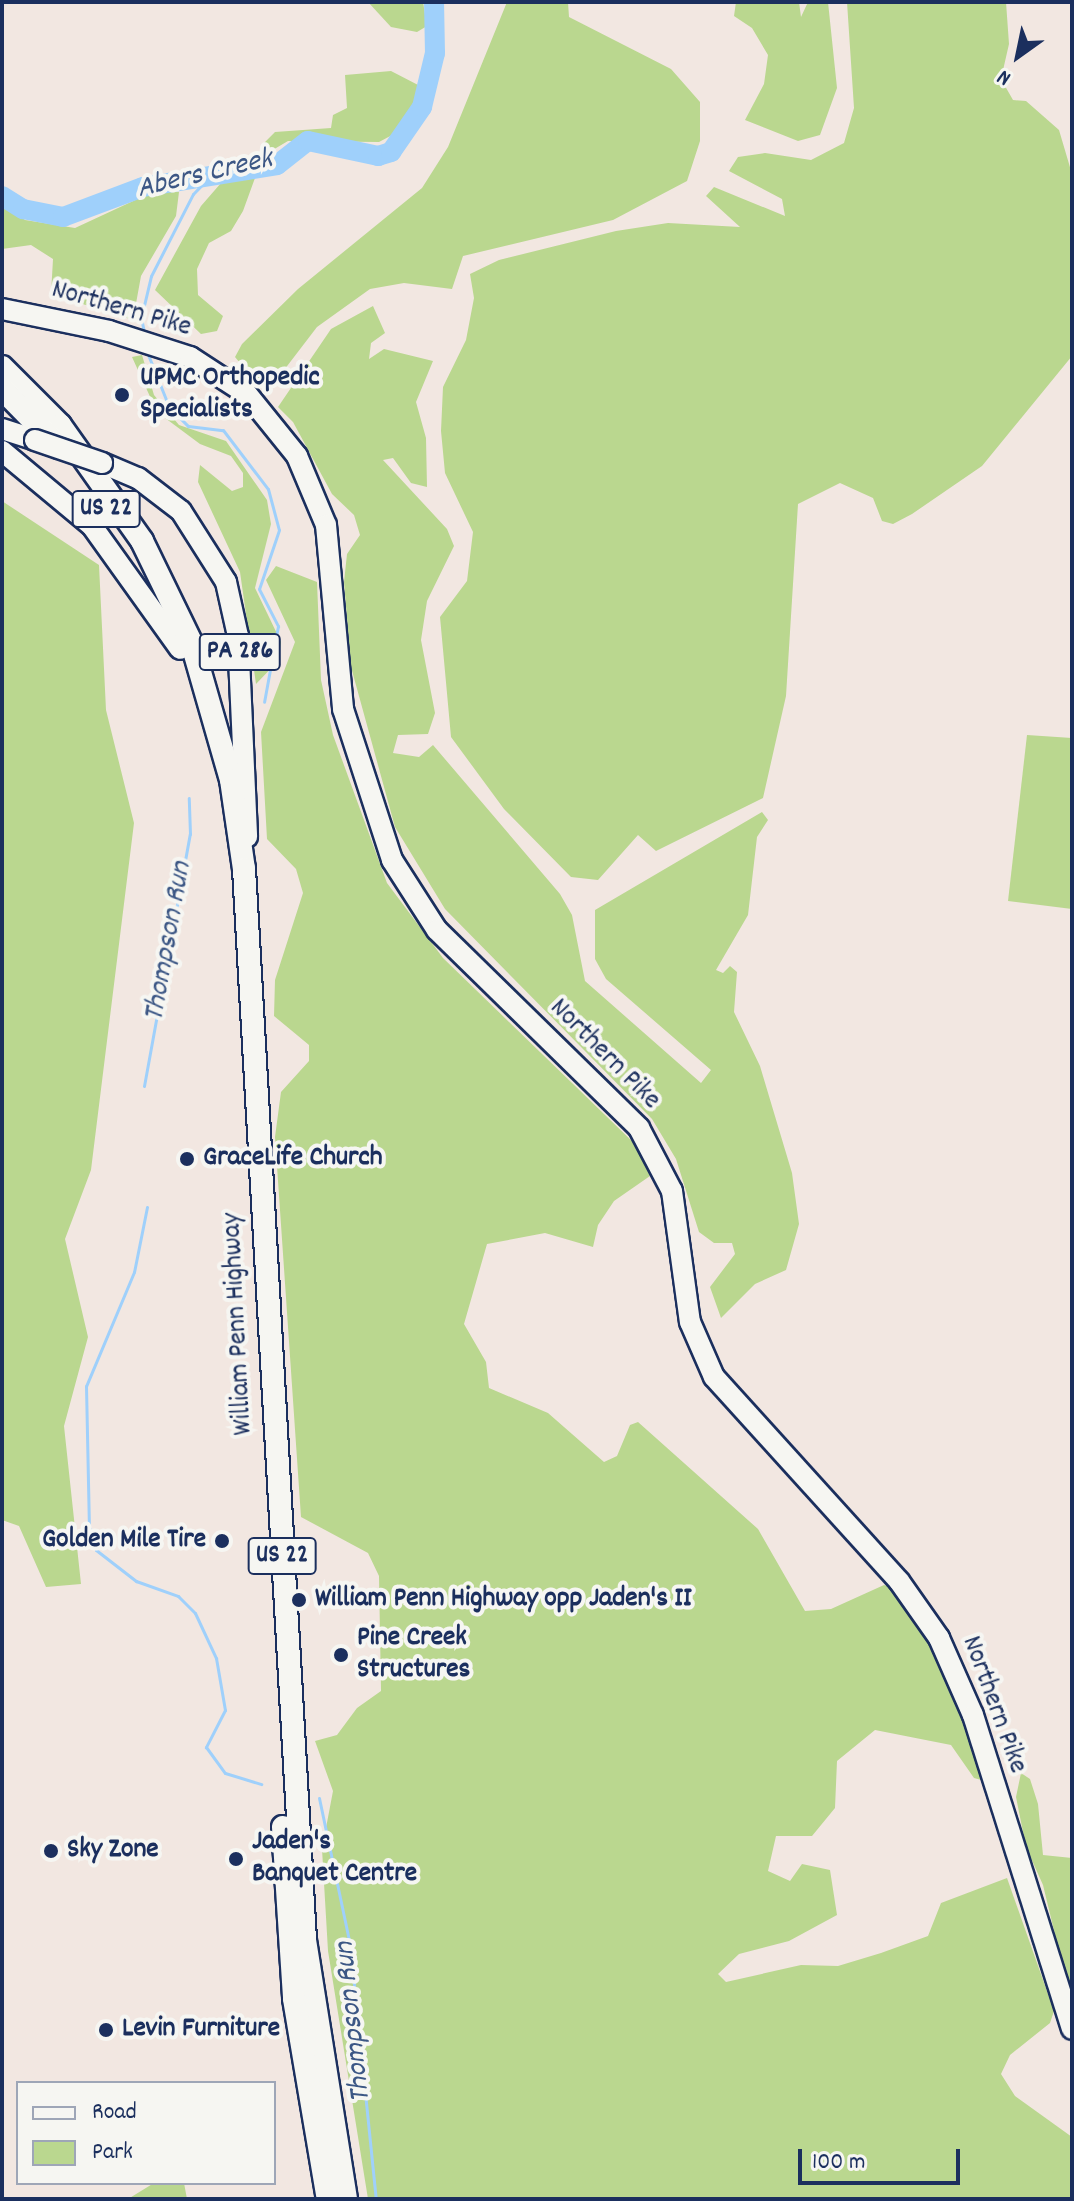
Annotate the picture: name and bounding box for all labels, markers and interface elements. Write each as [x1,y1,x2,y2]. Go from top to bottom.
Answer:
north arrow [978,16,1058,96]
text: N [992,61,1018,93]
water label: Abers Creek [134,143,276,209]
street label: Northern Pike [47,274,195,346]
place label: UPMC Orthopedic Specialists [140,362,320,428]
marker: UPMC Orthopedic Specialists [111,384,133,406]
road number: US 22 [70,487,142,531]
road number: PA 286 [198,630,282,674]
water label: Thompson Run [138,859,202,1025]
street label: Northern Pike [541,992,667,1118]
place label: GraceLife Church [203,1142,383,1176]
marker: GraceLife Church [178,1150,196,1168]
street label: William Penn Highway [216,1212,262,1436]
place label: Golden Mile Tire [42,1524,206,1558]
marker: Golden Mile Tire [213,1532,231,1550]
road number: US 22 [246,1534,318,1578]
place label: William Penn Highway opp Jaden's II [315,1583,692,1617]
marker: William Penn Highway opp Jaden's II [290,1591,308,1609]
place label: Pine Creek Structures [357,1622,470,1688]
street label: Northern Pike [953,1632,1033,1778]
marker: Pine Creek Structures [332,1646,350,1664]
place label: Jaden's Banquet Centre [252,1826,417,1892]
place label: Sky Zone [67,1834,159,1868]
marker: Sky Zone [42,1842,60,1860]
marker: Jaden's Banquet Centre [227,1850,245,1868]
water label: Thompson Run [329,1940,381,2104]
place label: Levin Furniture [122,2013,280,2047]
marker: Levin Furniture [97,2021,115,2039]
legend [16,2081,276,2185]
text: Road [92,2096,137,2130]
scale bar [802,2133,964,2183]
text: Park [92,2136,133,2170]
text: 100 m [812,2146,865,2180]

